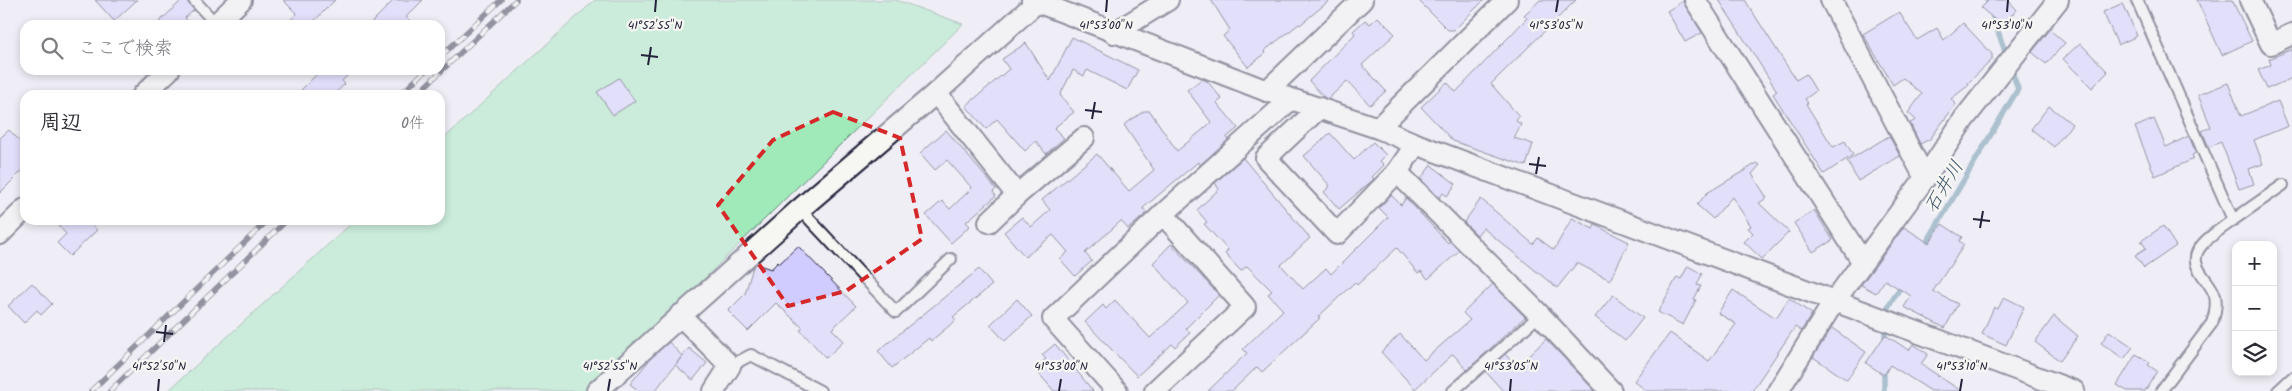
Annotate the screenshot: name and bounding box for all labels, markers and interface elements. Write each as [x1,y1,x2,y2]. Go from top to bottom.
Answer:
text: 41°52'55"N [628,16,682,35]
text: 41°53'00"N [1079,16,1133,35]
text: 41°53'05"N [1529,16,1583,35]
text: 41°53'10"N [1981,16,2033,35]
search box [20,20,445,75]
icon: search [38,34,66,62]
text: ここで検索 [78,34,173,64]
text: 周辺 [40,107,82,140]
text: 0件 [401,111,425,136]
water label: 石井川 [1917,155,1972,219]
map controls [2232,241,2277,376]
button: + [2232,241,2277,286]
button: − [2232,286,2277,331]
button: layers [2232,331,2277,376]
text: 41°52'50"N [132,357,186,376]
text: 41°52'55"N [583,357,637,376]
text: 41°53'00"N [1034,357,1088,376]
text: 41°53'05"N [1484,357,1538,376]
text: 41°53'10"N [1936,357,1988,376]

